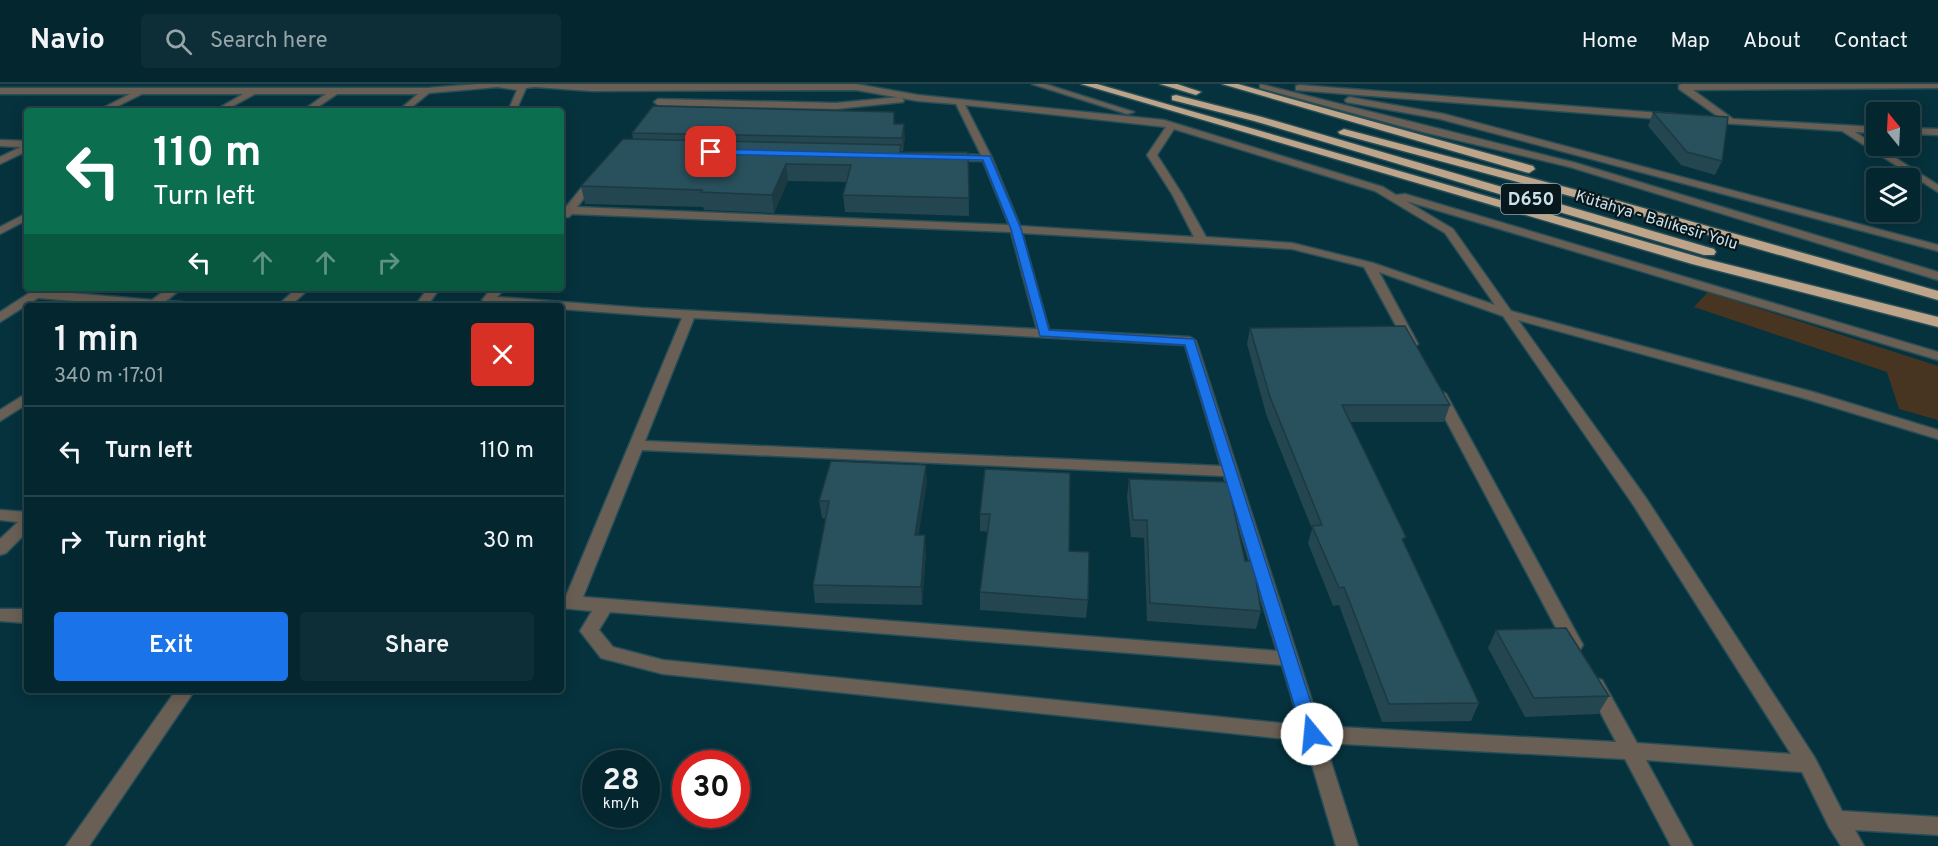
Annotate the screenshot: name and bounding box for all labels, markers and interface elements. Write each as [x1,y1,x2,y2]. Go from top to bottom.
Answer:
search box [141,14,561,68]
text: Navio [30,23,105,59]
icon: search [162,25,195,58]
text: Search here [210,28,327,55]
text: Home [1582,28,1638,55]
text: Map [1671,28,1710,55]
text: About [1743,28,1801,55]
text: Contact [1834,28,1908,55]
north arrow [1866,102,1920,156]
map controls [1866,102,1920,222]
pin [685,126,736,177]
text: 110 m [153,128,262,181]
icon: left [54,132,132,210]
icon: arrive [694,135,727,168]
button: layers [1866,168,1920,222]
text: Turn left [153,180,255,214]
road number: D650 [1501,184,1561,214]
street label: Kütahya - Balıkesir Yolu [1573,187,1740,255]
icon: left [183,246,216,279]
icon: ahead [246,246,279,279]
icon: ahead [309,246,342,279]
icon: right [372,246,405,279]
text: 1 min [54,318,139,364]
button: close [471,323,534,386]
text: 340 m · 17:01 [54,364,164,390]
icon: left [54,435,87,468]
text: Turn left [105,438,193,465]
text: 110 m [480,438,534,465]
icon: right [54,525,87,558]
text: Turn right [105,528,207,555]
text: 30 m [483,528,534,555]
button: Exit [54,612,288,681]
button: Share [300,612,534,681]
position arrow [1280,702,1344,766]
speed limit sign: 30 [672,750,750,828]
text: 28 [602,763,640,800]
text: km/h [603,795,639,814]

